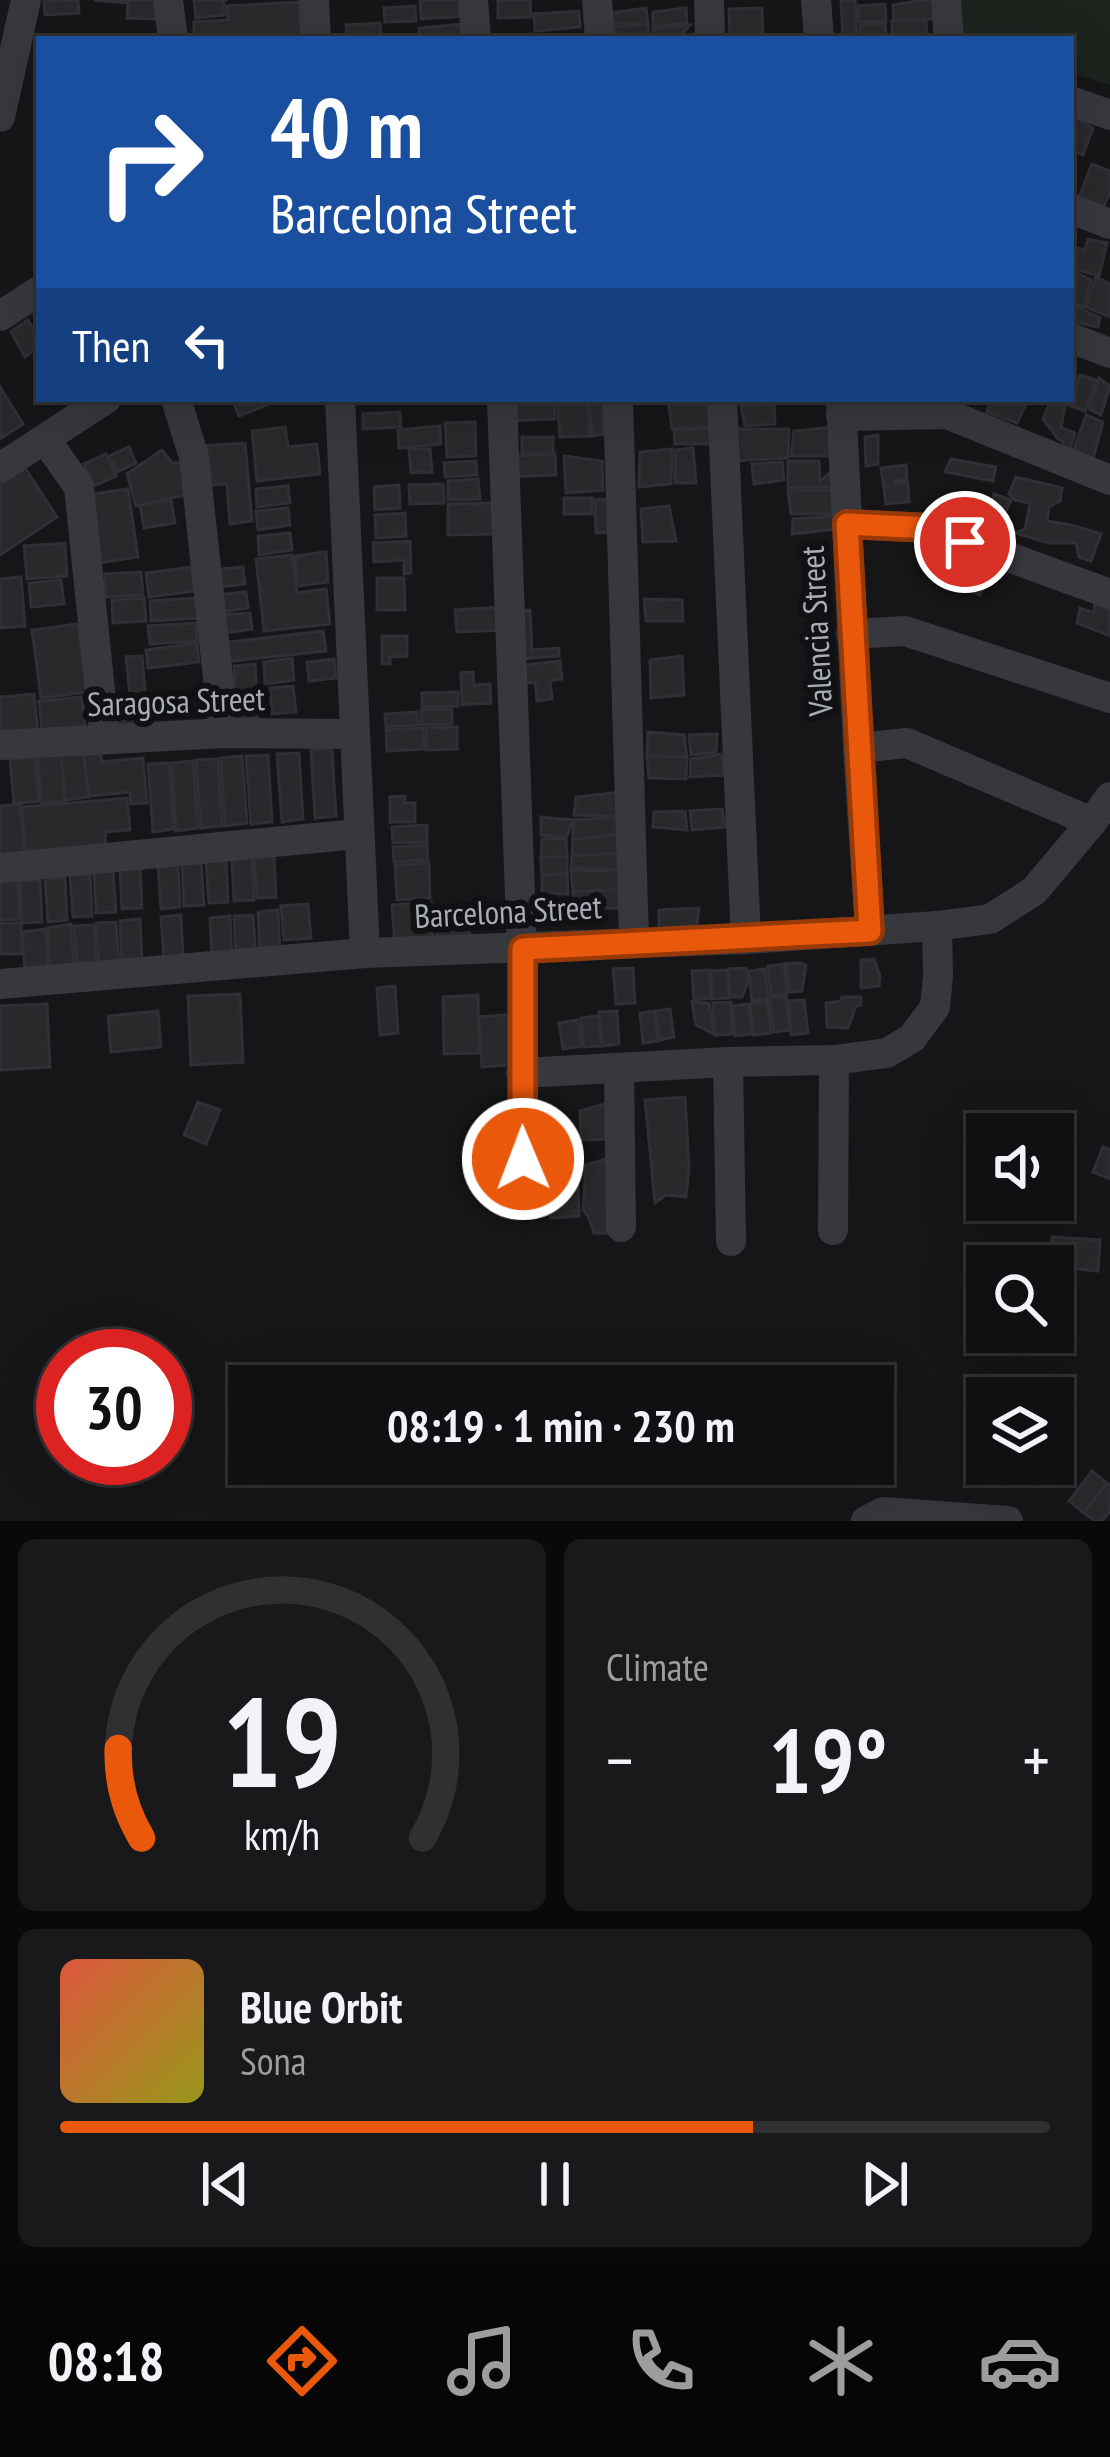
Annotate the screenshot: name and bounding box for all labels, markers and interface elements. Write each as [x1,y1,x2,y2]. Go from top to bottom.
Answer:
text: 40 m [270,72,423,181]
icon: right [72,84,228,240]
text: Barcelona Street [270,178,577,248]
icon: left [174,312,240,378]
text: Then [72,316,150,374]
pin [914,491,1016,593]
icon: arrive [932,509,998,575]
street label: Valencia Street [790,545,841,718]
street label: Saragosa Street [86,676,266,725]
street label: Barcelona Street [413,884,603,937]
position arrow [460,1096,586,1222]
map controls [966,1113,1074,1485]
button: sound [966,1113,1074,1221]
button: search [966,1245,1074,1353]
speed limit sign: 30 [36,1329,192,1485]
button: layers [966,1377,1074,1485]
text: 08:19 · 1 min · 230 m [387,1396,735,1454]
text: Climate [606,1641,709,1692]
text: 19 [222,1660,342,1821]
text: 19° [769,1701,887,1818]
text: − [606,1717,633,1802]
text: + [1023,1717,1050,1802]
text: km/h [244,1806,320,1862]
text: Blue Orbit [240,1977,402,2035]
text: Sona [240,2035,306,2086]
icon: previous [192,2151,258,2217]
icon: pause [522,2151,588,2217]
icon: next [852,2151,918,2217]
icon: directions [260,2319,344,2403]
icon: music [440,2319,524,2403]
icon: phone [619,2319,703,2403]
icon: climate [799,2319,883,2403]
icon: car [978,2319,1062,2403]
text: 08:18 [48,2326,165,2396]

